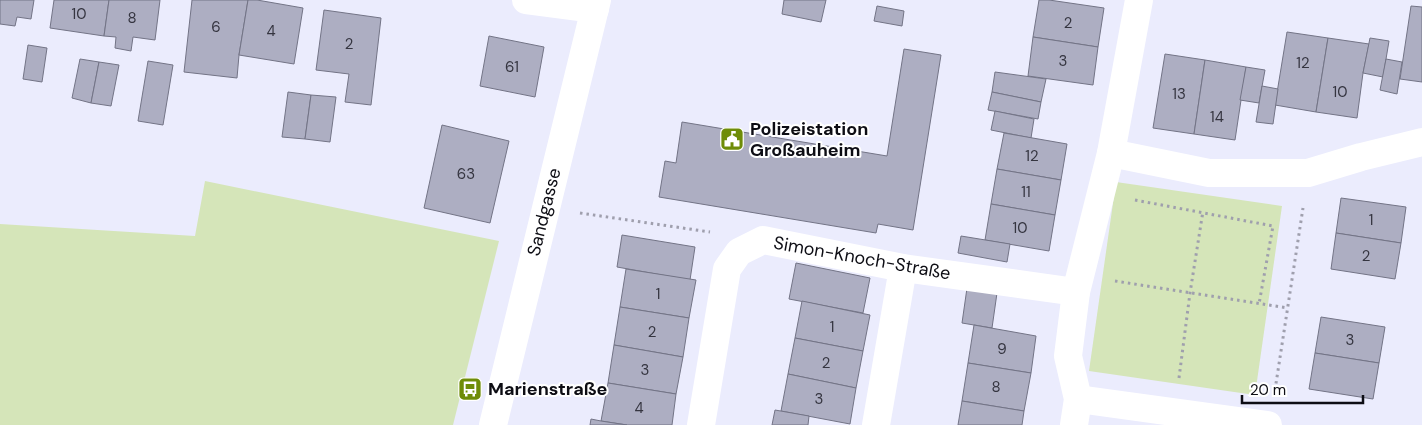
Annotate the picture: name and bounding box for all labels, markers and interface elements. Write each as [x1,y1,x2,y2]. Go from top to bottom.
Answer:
house number: 10 [72,4,86,24]
house number: 8 [127,8,137,28]
house number: 2 [1064,13,1072,33]
house number: 6 [211,17,221,37]
house number: 4 [266,21,276,41]
house number: 2 [345,34,353,54]
house number: 3 [1059,51,1067,71]
house number: 12 [1296,53,1310,73]
house number: 61 [505,57,519,77]
house number: 10 [1333,82,1347,102]
house number: 13 [1172,84,1186,104]
house number: 14 [1210,107,1224,127]
place label: Polizeistation Großauheim [750,117,868,162]
public building icon: Polizeistation Großauheim [719,126,745,152]
house number: 12 [1025,146,1039,166]
house number: 63 [457,164,475,184]
street label: Sandgasse [521,165,567,259]
house number: 11 [1021,182,1031,202]
house number: 1 [1369,210,1373,230]
house number: 10 [1013,218,1027,238]
street label: Simon-Knoch-Straße [772,231,952,285]
house number: 2 [1362,246,1370,266]
house number: 1 [656,284,660,304]
house number: 1 [830,317,834,337]
house number: 2 [648,322,656,342]
house number: 3 [1346,330,1354,350]
house number: 9 [997,339,1007,359]
house number: 2 [822,353,830,373]
house number: 3 [641,360,649,380]
scale bar [1242,372,1363,404]
bus stop icon: Marienstraße [457,376,483,402]
place label: Marienstraße [488,377,607,401]
house number: 8 [991,377,1001,397]
text: 20 m [1250,380,1286,400]
house number: 3 [815,389,823,409]
house number: 4 [634,398,644,418]

